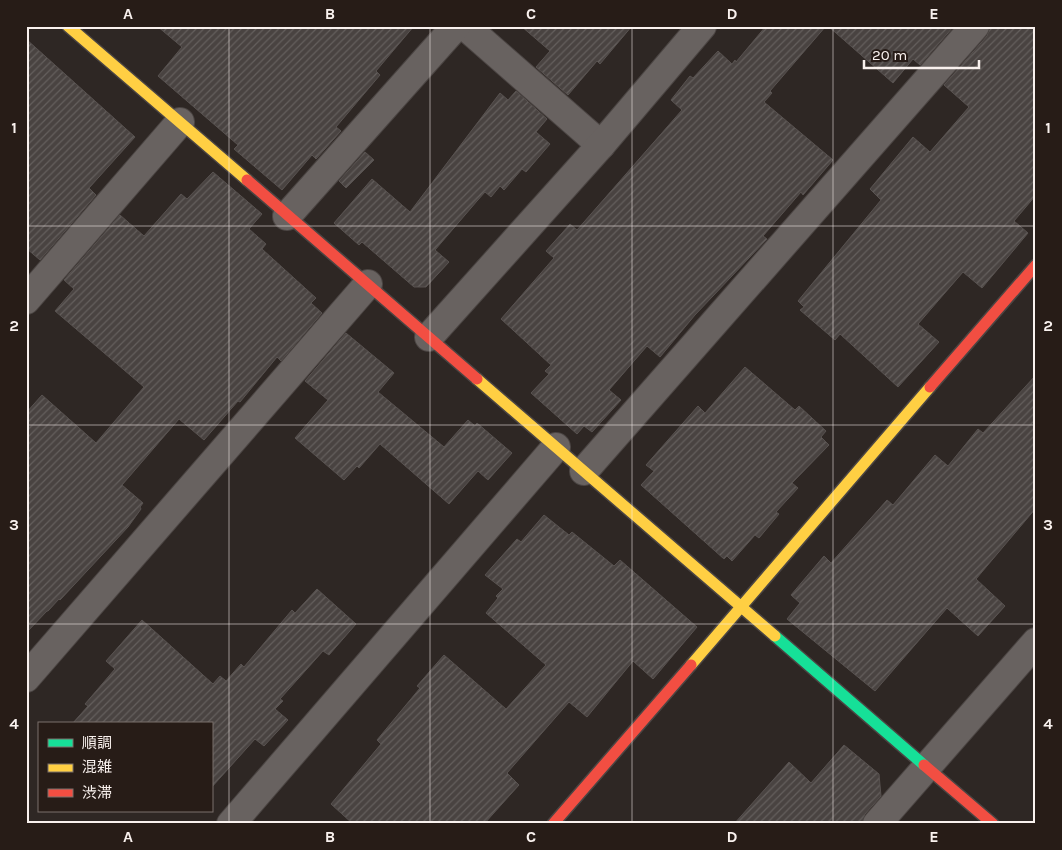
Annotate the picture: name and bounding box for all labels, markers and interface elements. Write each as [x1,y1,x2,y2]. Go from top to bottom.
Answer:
text: A [123,4,133,23]
text: B [325,4,335,23]
text: C [526,4,536,23]
text: D [727,4,738,23]
text: E [929,4,939,23]
scale bar [864,38,980,70]
text: 20 m [872,46,907,64]
text: 1 [11,118,17,137]
text: 1 [1045,118,1051,137]
text: 2 [9,316,19,335]
text: 2 [1043,316,1053,335]
text: 3 [9,515,19,534]
text: 3 [1043,515,1053,534]
text: 4 [9,714,19,733]
text: 4 [1043,714,1053,733]
legend [38,722,212,812]
text: 順調 [82,734,112,752]
text: 混雑 [82,758,112,776]
text: 渋滞 [82,784,112,802]
text: A [123,827,133,846]
text: B [325,827,335,846]
text: C [526,827,536,846]
text: D [727,827,738,846]
text: E [929,827,939,846]

